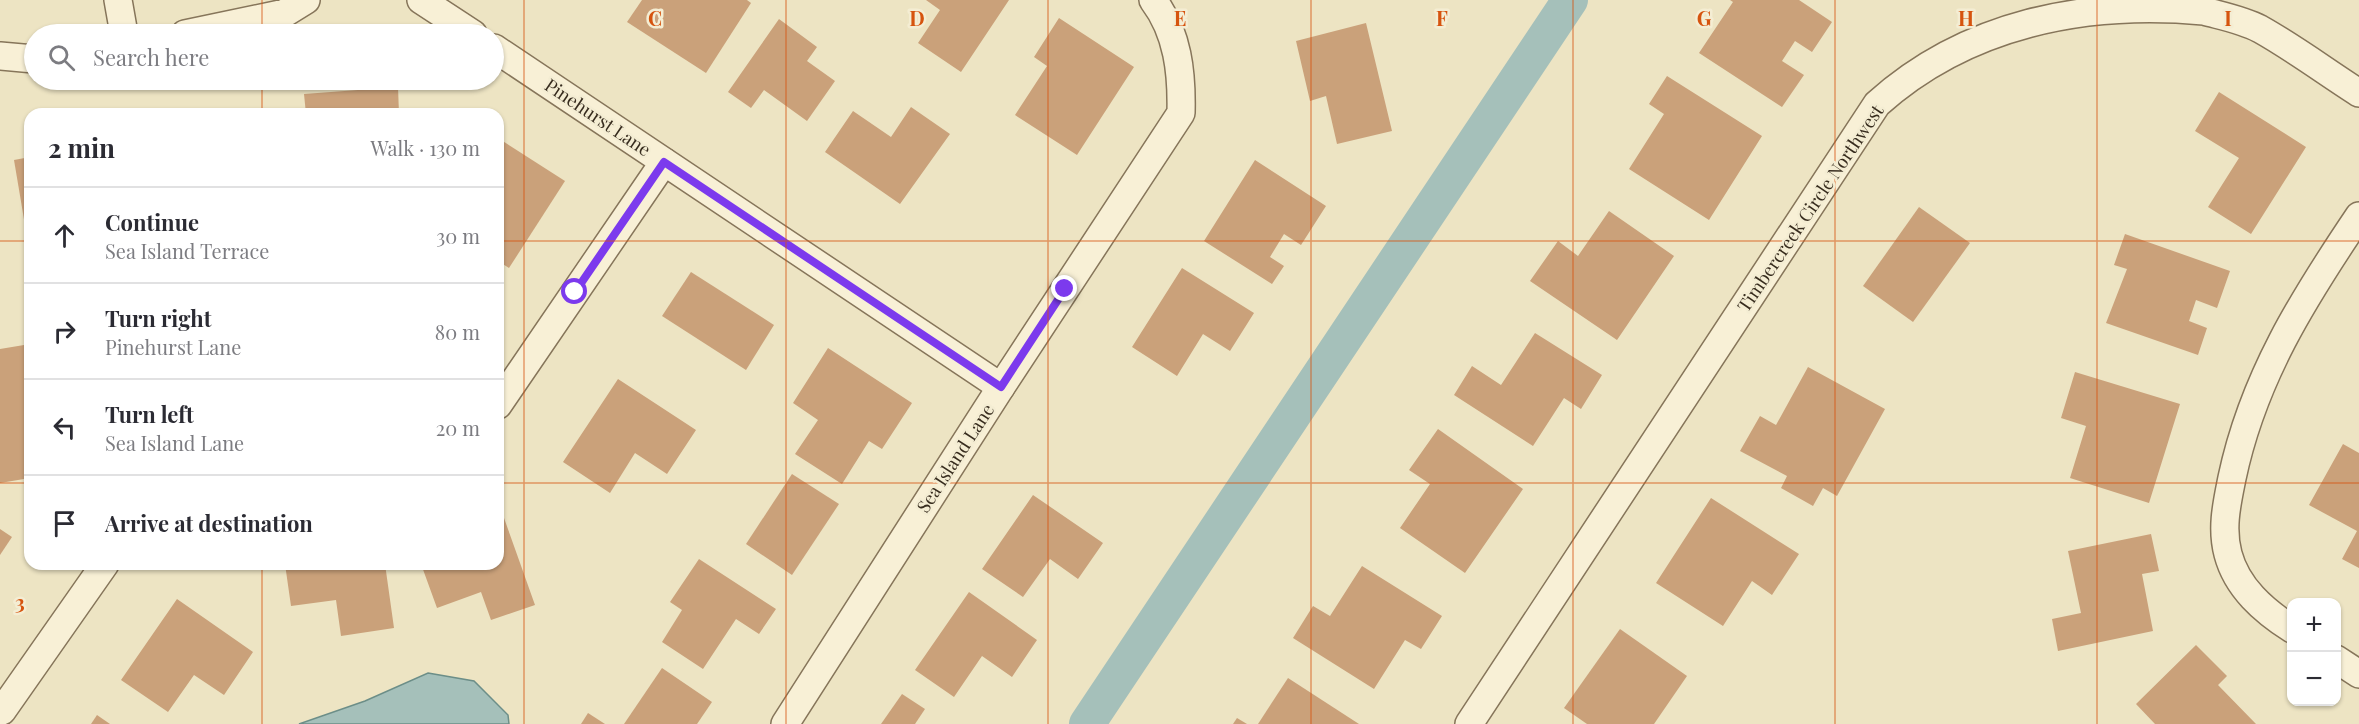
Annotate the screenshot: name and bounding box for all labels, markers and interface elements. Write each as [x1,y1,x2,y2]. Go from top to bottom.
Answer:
text: C [648,4,662,31]
text: D [909,4,925,31]
text: E [1174,4,1186,31]
text: F [1436,4,1448,31]
text: G [1697,4,1712,31]
text: H [1958,4,1974,31]
text: I [2224,4,2232,31]
search box [24,24,504,90]
icon: search [45,41,78,74]
text: Search here [93,42,209,72]
street label: Pinehurst Lane [540,73,656,161]
street label: Timbercreek Circle Northwest [1732,99,1889,316]
text: 2 min [48,130,115,165]
text: Walk · 130 m [370,134,480,161]
text: Continue [105,207,199,237]
icon: ahead [48,219,81,252]
text: 30 m [436,222,480,249]
text: Sea Island Terrace [105,237,269,264]
route end [1051,275,1077,301]
route start [561,278,587,304]
text: Turn right [105,303,211,333]
icon: right [48,315,81,348]
text: 80 m [435,318,480,345]
text: Pinehurst Lane [105,333,241,360]
text: Turn left [105,399,194,429]
street label: Sea Island Lane [911,399,999,517]
icon: left [48,411,81,444]
text: 20 m [436,414,480,441]
text: Sea Island Lane [105,429,244,456]
icon: arrive [48,507,81,540]
text: Arrive at destination [105,508,313,538]
text: 3 [15,588,25,615]
map controls [2287,598,2341,706]
button: + [2287,598,2341,652]
button: − [2287,652,2341,706]

